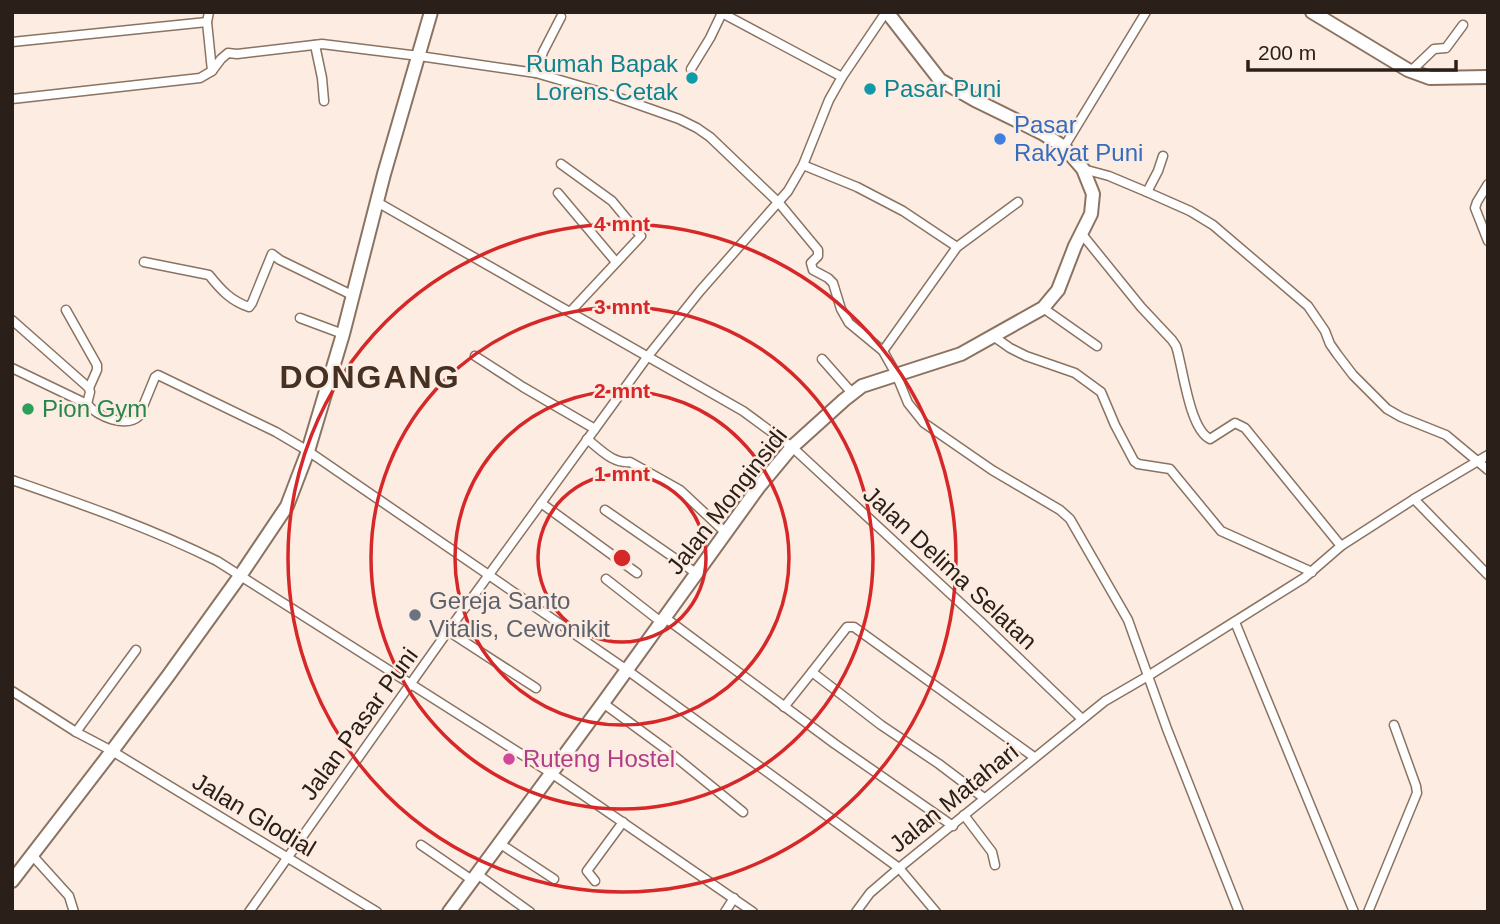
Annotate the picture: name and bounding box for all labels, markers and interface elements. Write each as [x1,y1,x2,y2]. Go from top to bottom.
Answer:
scale bar [1248,28,1456,72]
text: 200 m [1258,41,1316,64]
place label: Rumah Bapak Lorens Cetak [526,50,679,105]
marker: Rumah Bapak Lorens Cetak [684,70,700,86]
place label: Pasar Puni [884,75,1001,102]
marker: Pasar Puni [862,81,878,97]
place label: Pasar Rakyat Puni [1014,111,1143,166]
marker: Pasar Rakyat Puni [992,131,1008,147]
text: 4 mnt [594,212,650,235]
text: 3 mnt [594,295,650,318]
district label: DONGANG [279,359,461,395]
text: 2 mnt [594,379,650,402]
place label: Pion Gym [42,395,147,422]
marker: Pion Gym [20,401,36,417]
street label: Jalan Monginsidi [661,422,792,579]
text: 1 mnt [594,462,650,485]
street label: Jalan Delima Selatan [858,480,1042,655]
centre of rings [610,546,634,570]
place label: Gereja Santo Vitalis, Cewonikit [429,587,610,642]
marker: Gereja Santo Vitalis, Cewonikit [407,607,423,623]
street label: Jalan Pasar Puni [294,642,423,805]
street label: Jalan Matahari [884,738,1023,858]
place label: Ruteng Hostel [523,745,675,772]
marker: Ruteng Hostel [501,751,517,767]
street label: Jalan Glodial [188,767,321,862]

